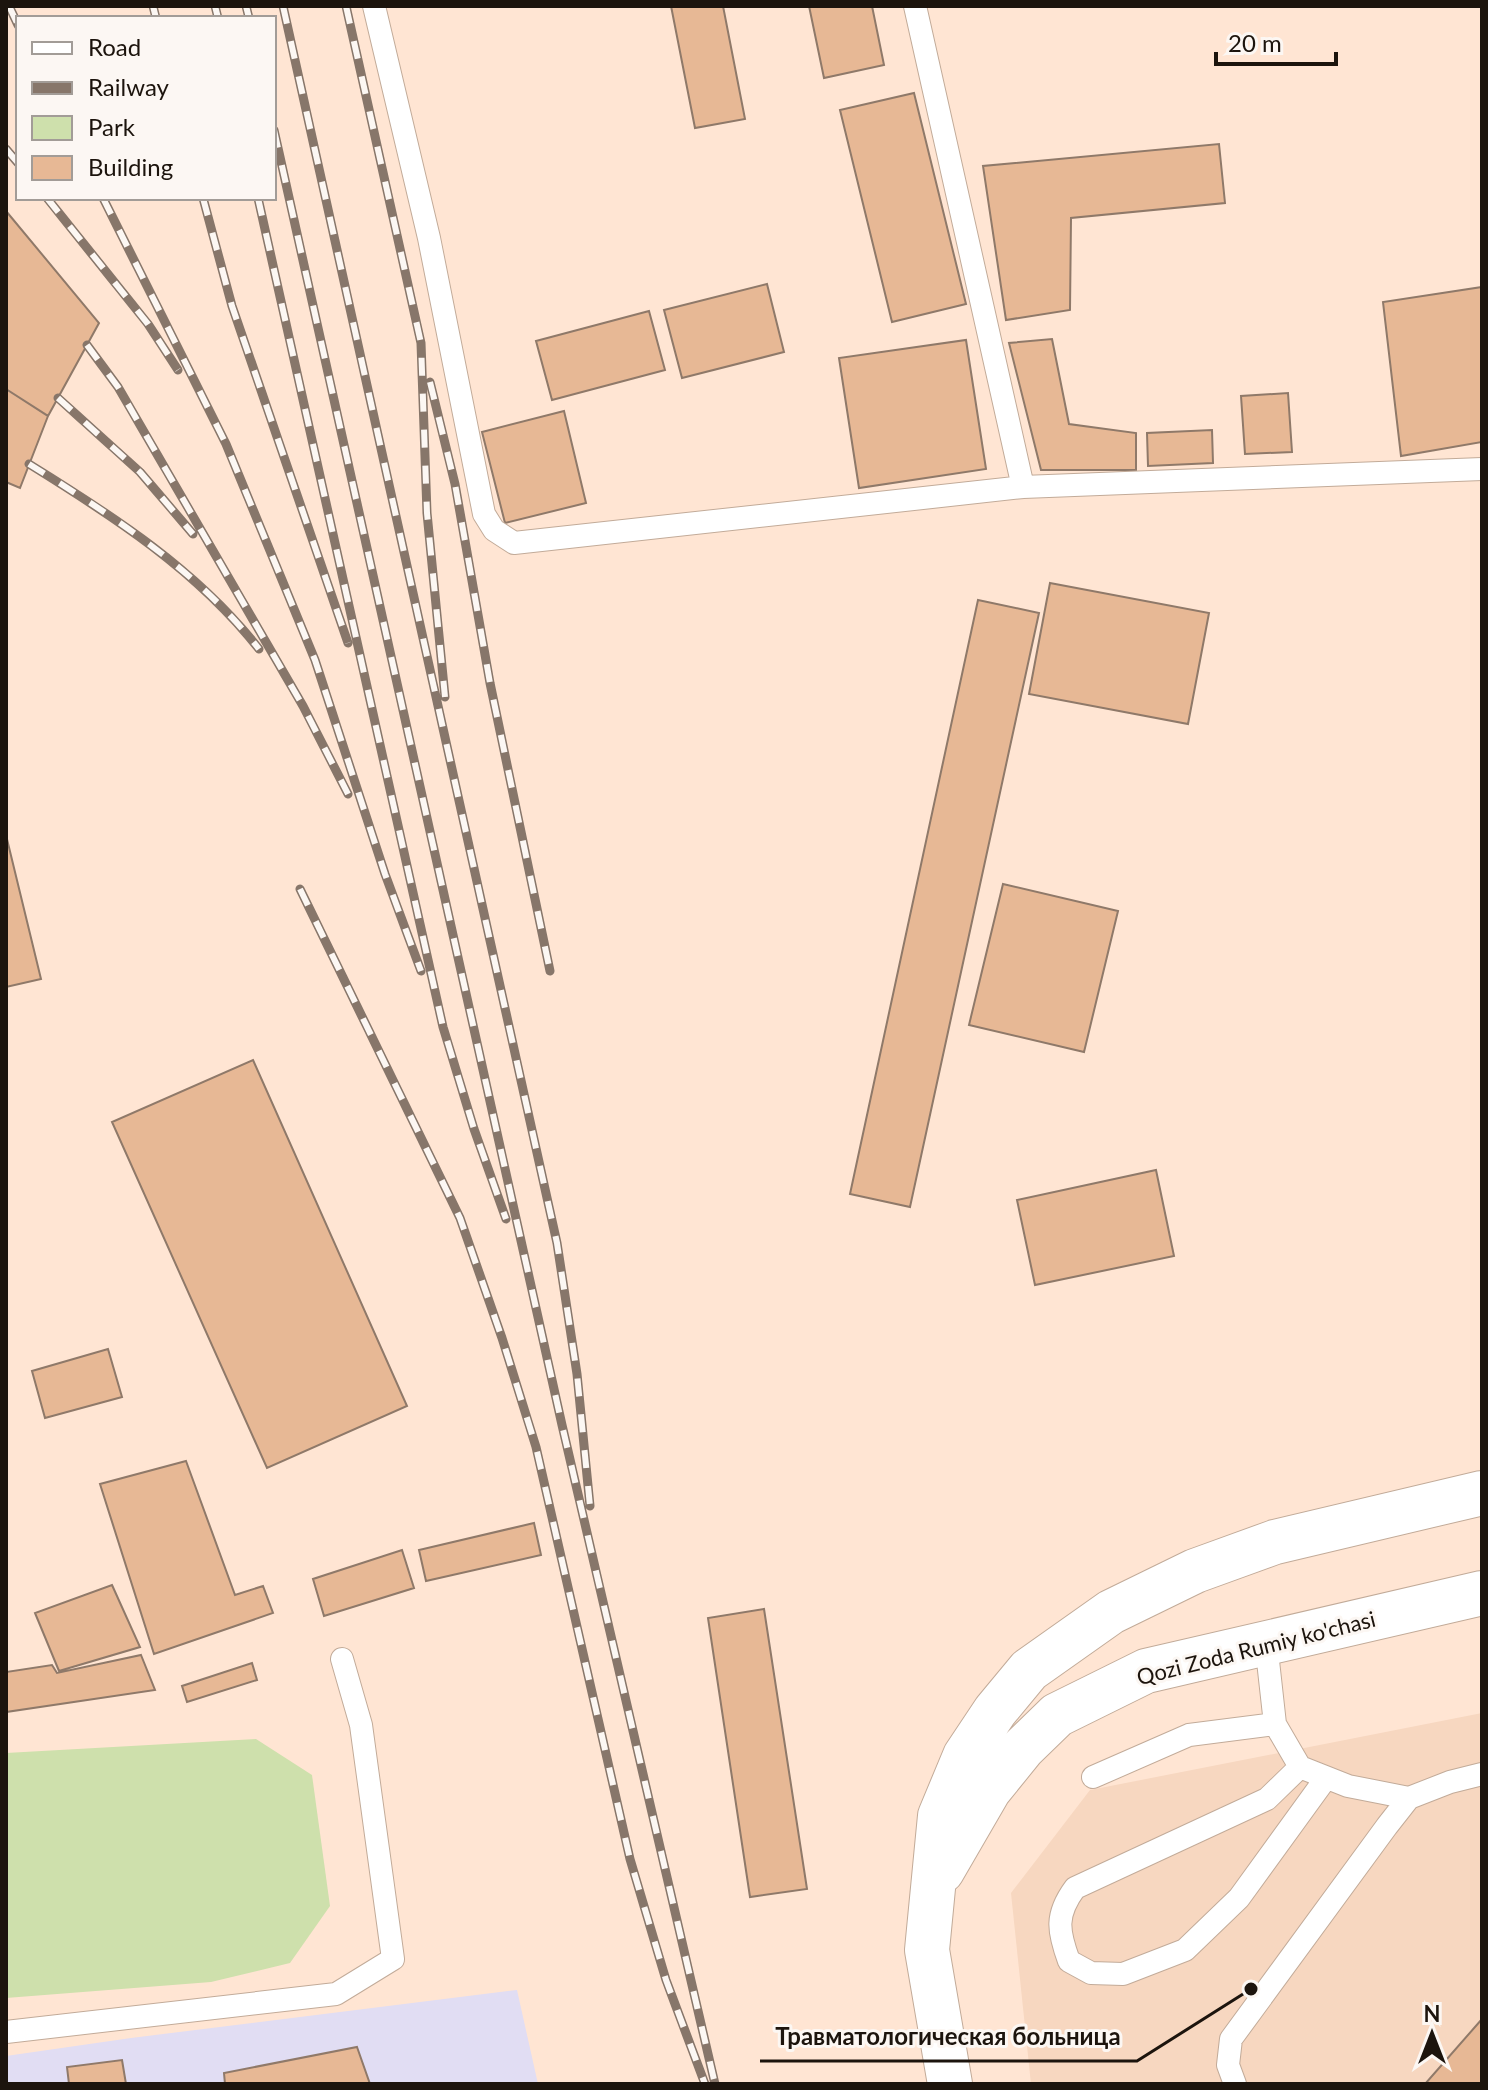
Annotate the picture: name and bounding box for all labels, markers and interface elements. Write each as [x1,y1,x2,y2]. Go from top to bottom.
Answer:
legend [16,16,276,200]
scale bar [1216,16,1336,66]
text: 20 m [1228,28,1282,57]
text: Road [88,32,141,61]
text: Railway [88,72,170,101]
text: Park [88,112,136,141]
text: Building [88,152,173,181]
street label: Qozi Zoda Rumiy ko'chasi [1134,1605,1378,1690]
north arrow [1392,1994,1472,2074]
text: N [1424,2000,1440,2027]
callout: Травматологическая больница [760,2013,1137,2061]
text: Травматологическая больница [775,2021,1121,2050]

